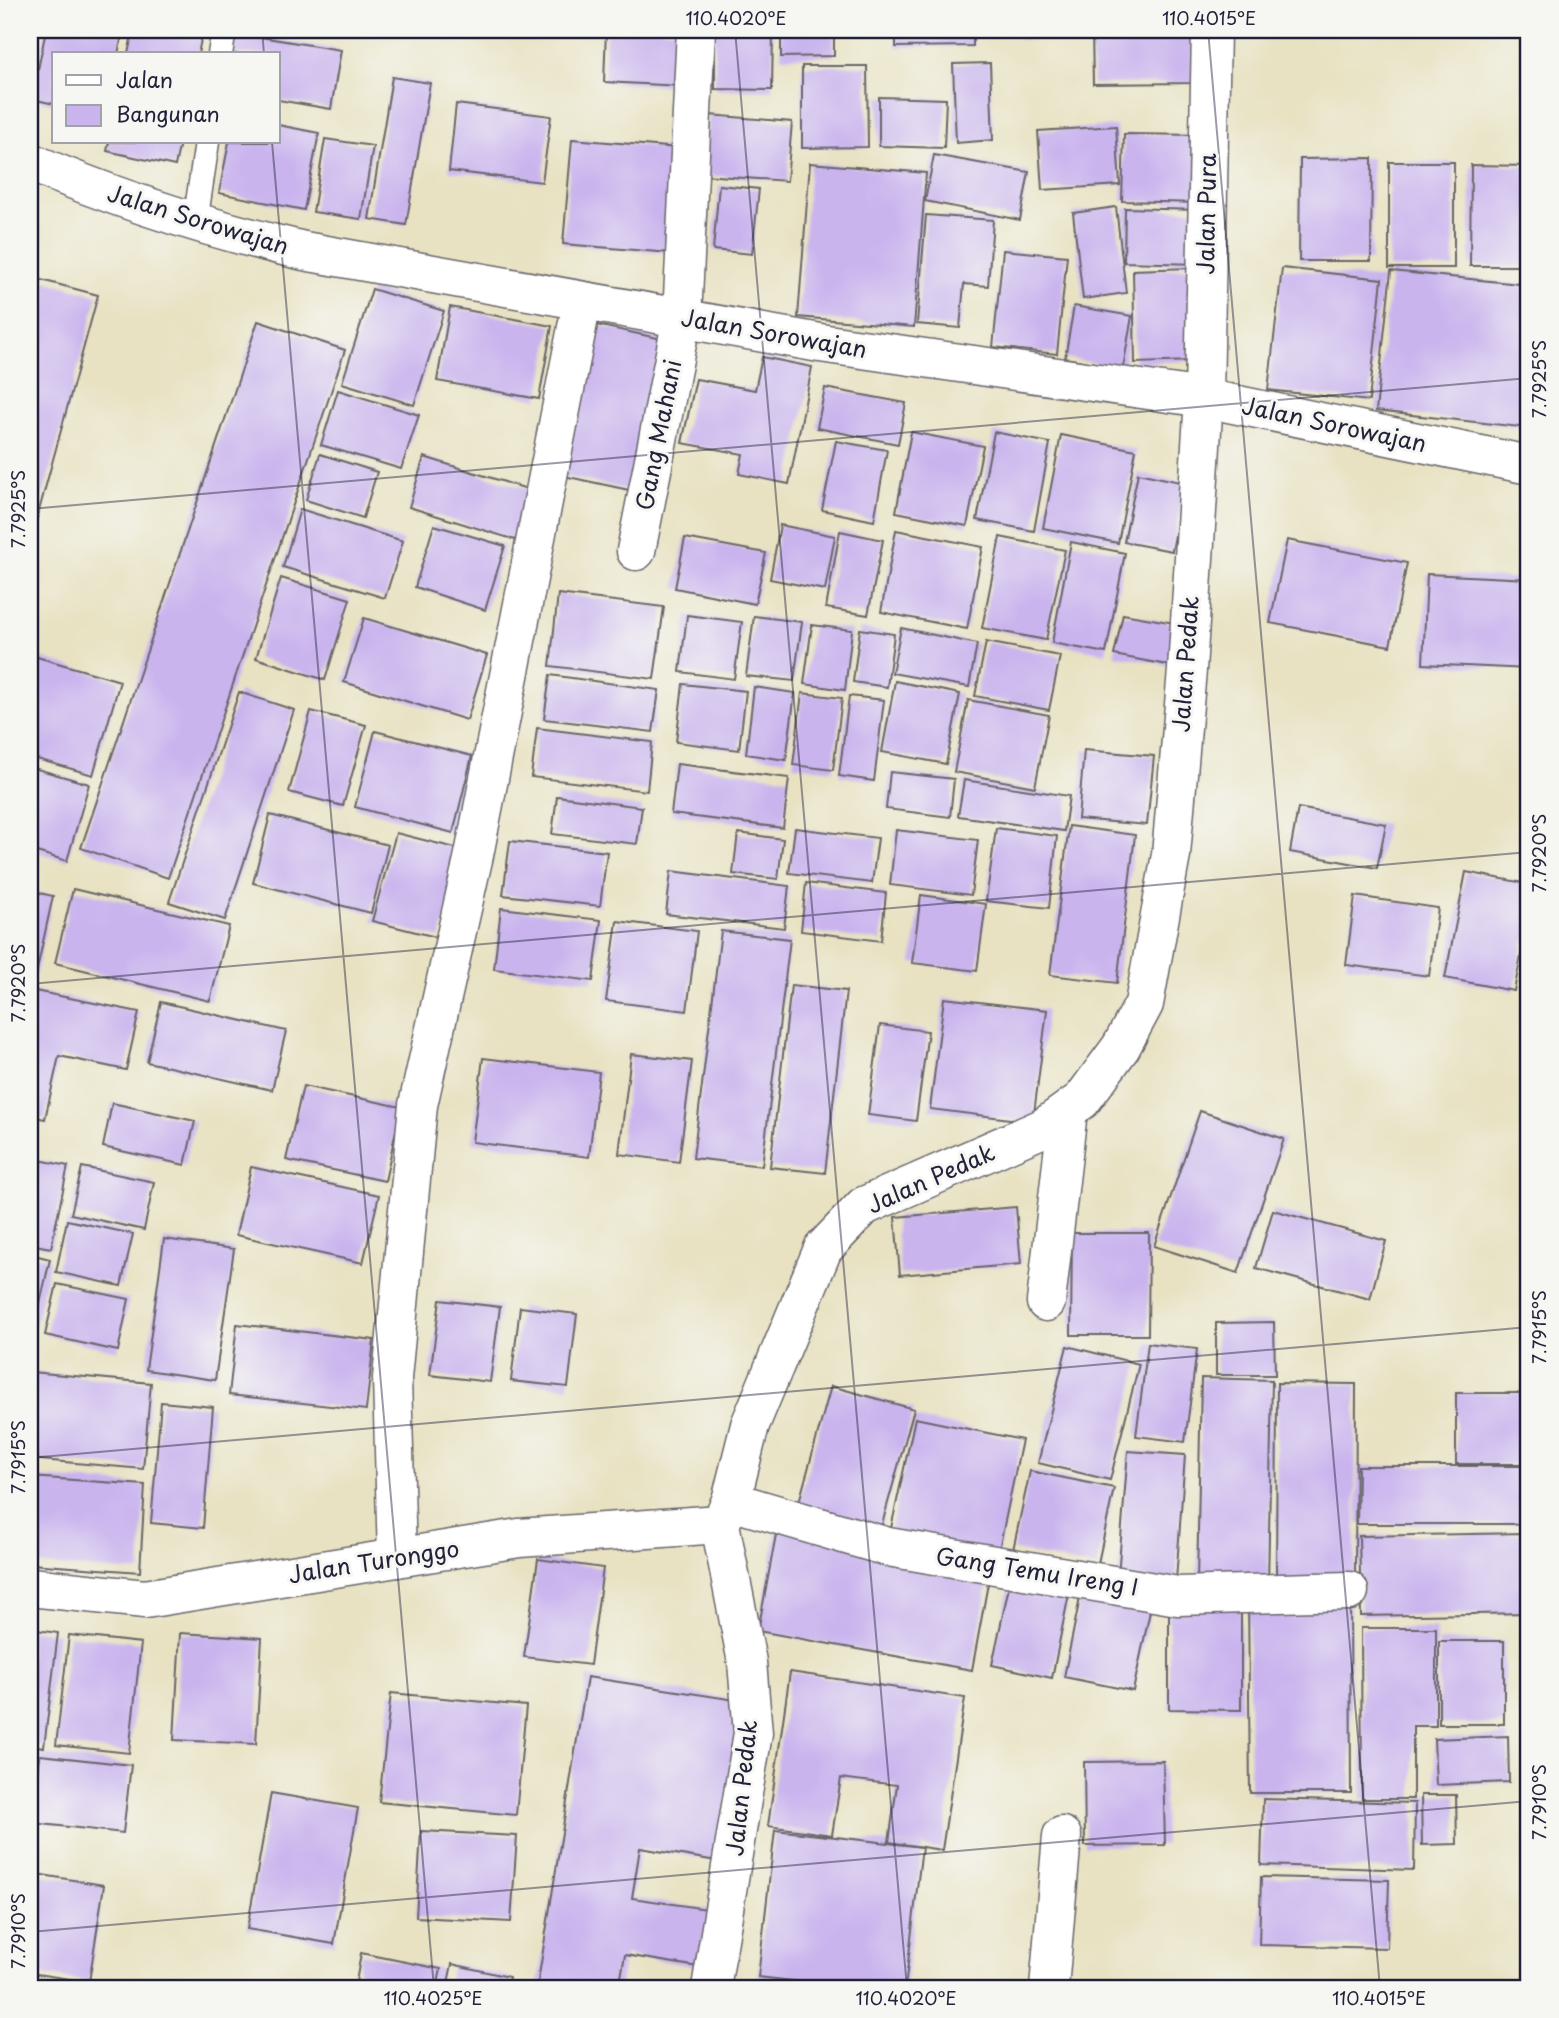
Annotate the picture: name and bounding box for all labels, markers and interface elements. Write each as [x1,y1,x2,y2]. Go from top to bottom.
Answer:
text: 110.4020°E [685,4,787,31]
text: 110.4015°E [1162,4,1256,31]
legend [52,52,280,144]
text: Jalan [116,63,173,95]
text: Bangunan [116,97,220,129]
street label: Jalan Pura [1187,153,1224,275]
street label: Jalan Sorowajan [103,174,293,263]
street label: Jalan Sorowajan [679,299,870,366]
text: 7.7925°S [1525,340,1552,418]
street label: Gang Mahani [626,356,689,513]
street label: Jalan Sorowajan [1239,387,1430,460]
text: 7.7925°S [4,470,31,548]
street label: Jalan Pedak [1162,595,1207,733]
text: 7.7920°S [1525,813,1552,893]
text: 7.7920°S [4,943,31,1023]
street label: Jalan Pedak [861,1134,1000,1221]
text: 7.7915°S [1525,1290,1552,1364]
text: 7.7915°S [4,1420,31,1494]
street label: Jalan Turonggo [286,1530,462,1591]
street label: Gang Temu Ireng I [933,1537,1141,1604]
street label: Jalan Pedak [716,1718,765,1858]
text: 7.7910°S [1525,1764,1552,1840]
text: 7.7910°S [4,1893,31,1969]
text: 110.4025°E [383,1984,483,2011]
text: 110.4020°E [855,1984,957,2011]
text: 110.4015°E [1332,1984,1426,2011]

